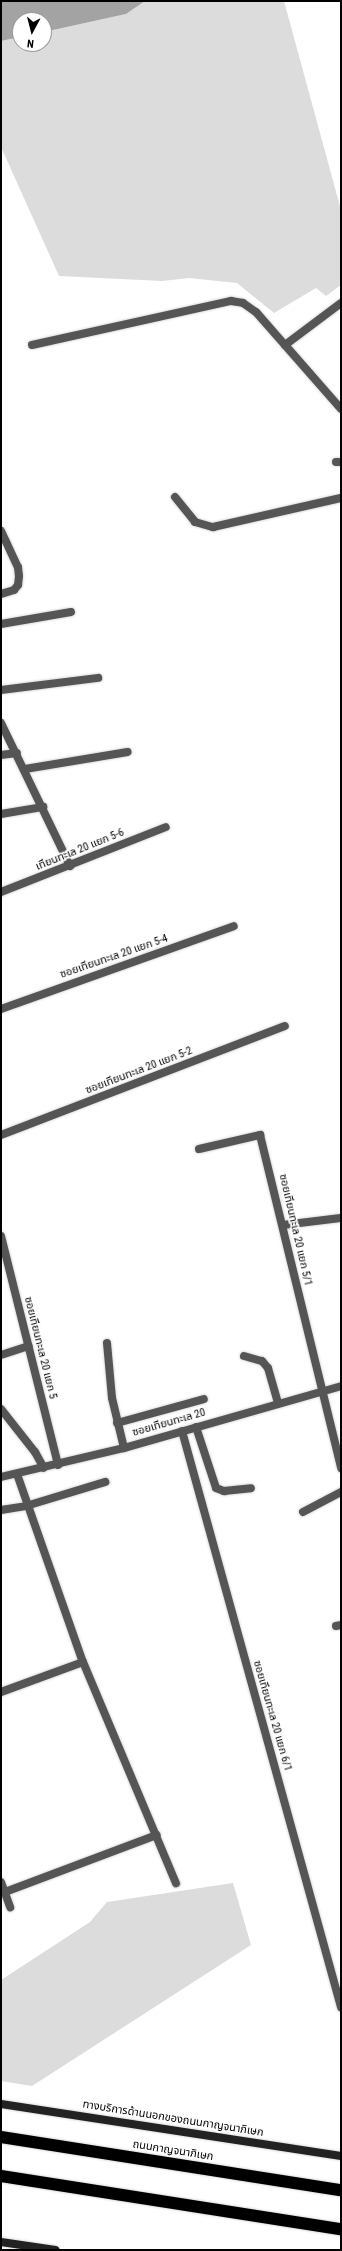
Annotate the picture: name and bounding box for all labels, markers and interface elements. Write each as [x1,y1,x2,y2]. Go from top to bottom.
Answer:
north arrow [12,12,52,52]
text: N [26,37,35,50]
street label: เทียนทะเล 20 แยก 5-6 [34,826,126,874]
street label: ซอยเทียนทะเล 20 แยก 5-4 [58,932,170,982]
street label: ซอยเทียนทะเล 20 แยก 5-2 [84,1045,194,1097]
street label: ซอยเทียนทะเล 20 แยก 5/1 [276,1173,314,1287]
street label: ซอยเทียนทะเล 20 แยก 5 [21,1295,59,1401]
street label: ซอยเทียนทะเล 20 [131,1406,207,1440]
street label: ซอยเทียนทะเล 20 แยก 6/1 [250,1659,294,1773]
street label: ทางบริการด้านนอกของถนนกาญจนาภิเษก [82,2098,264,2140]
street label: ถนนกาญจนาภิเษก [132,2138,214,2164]

